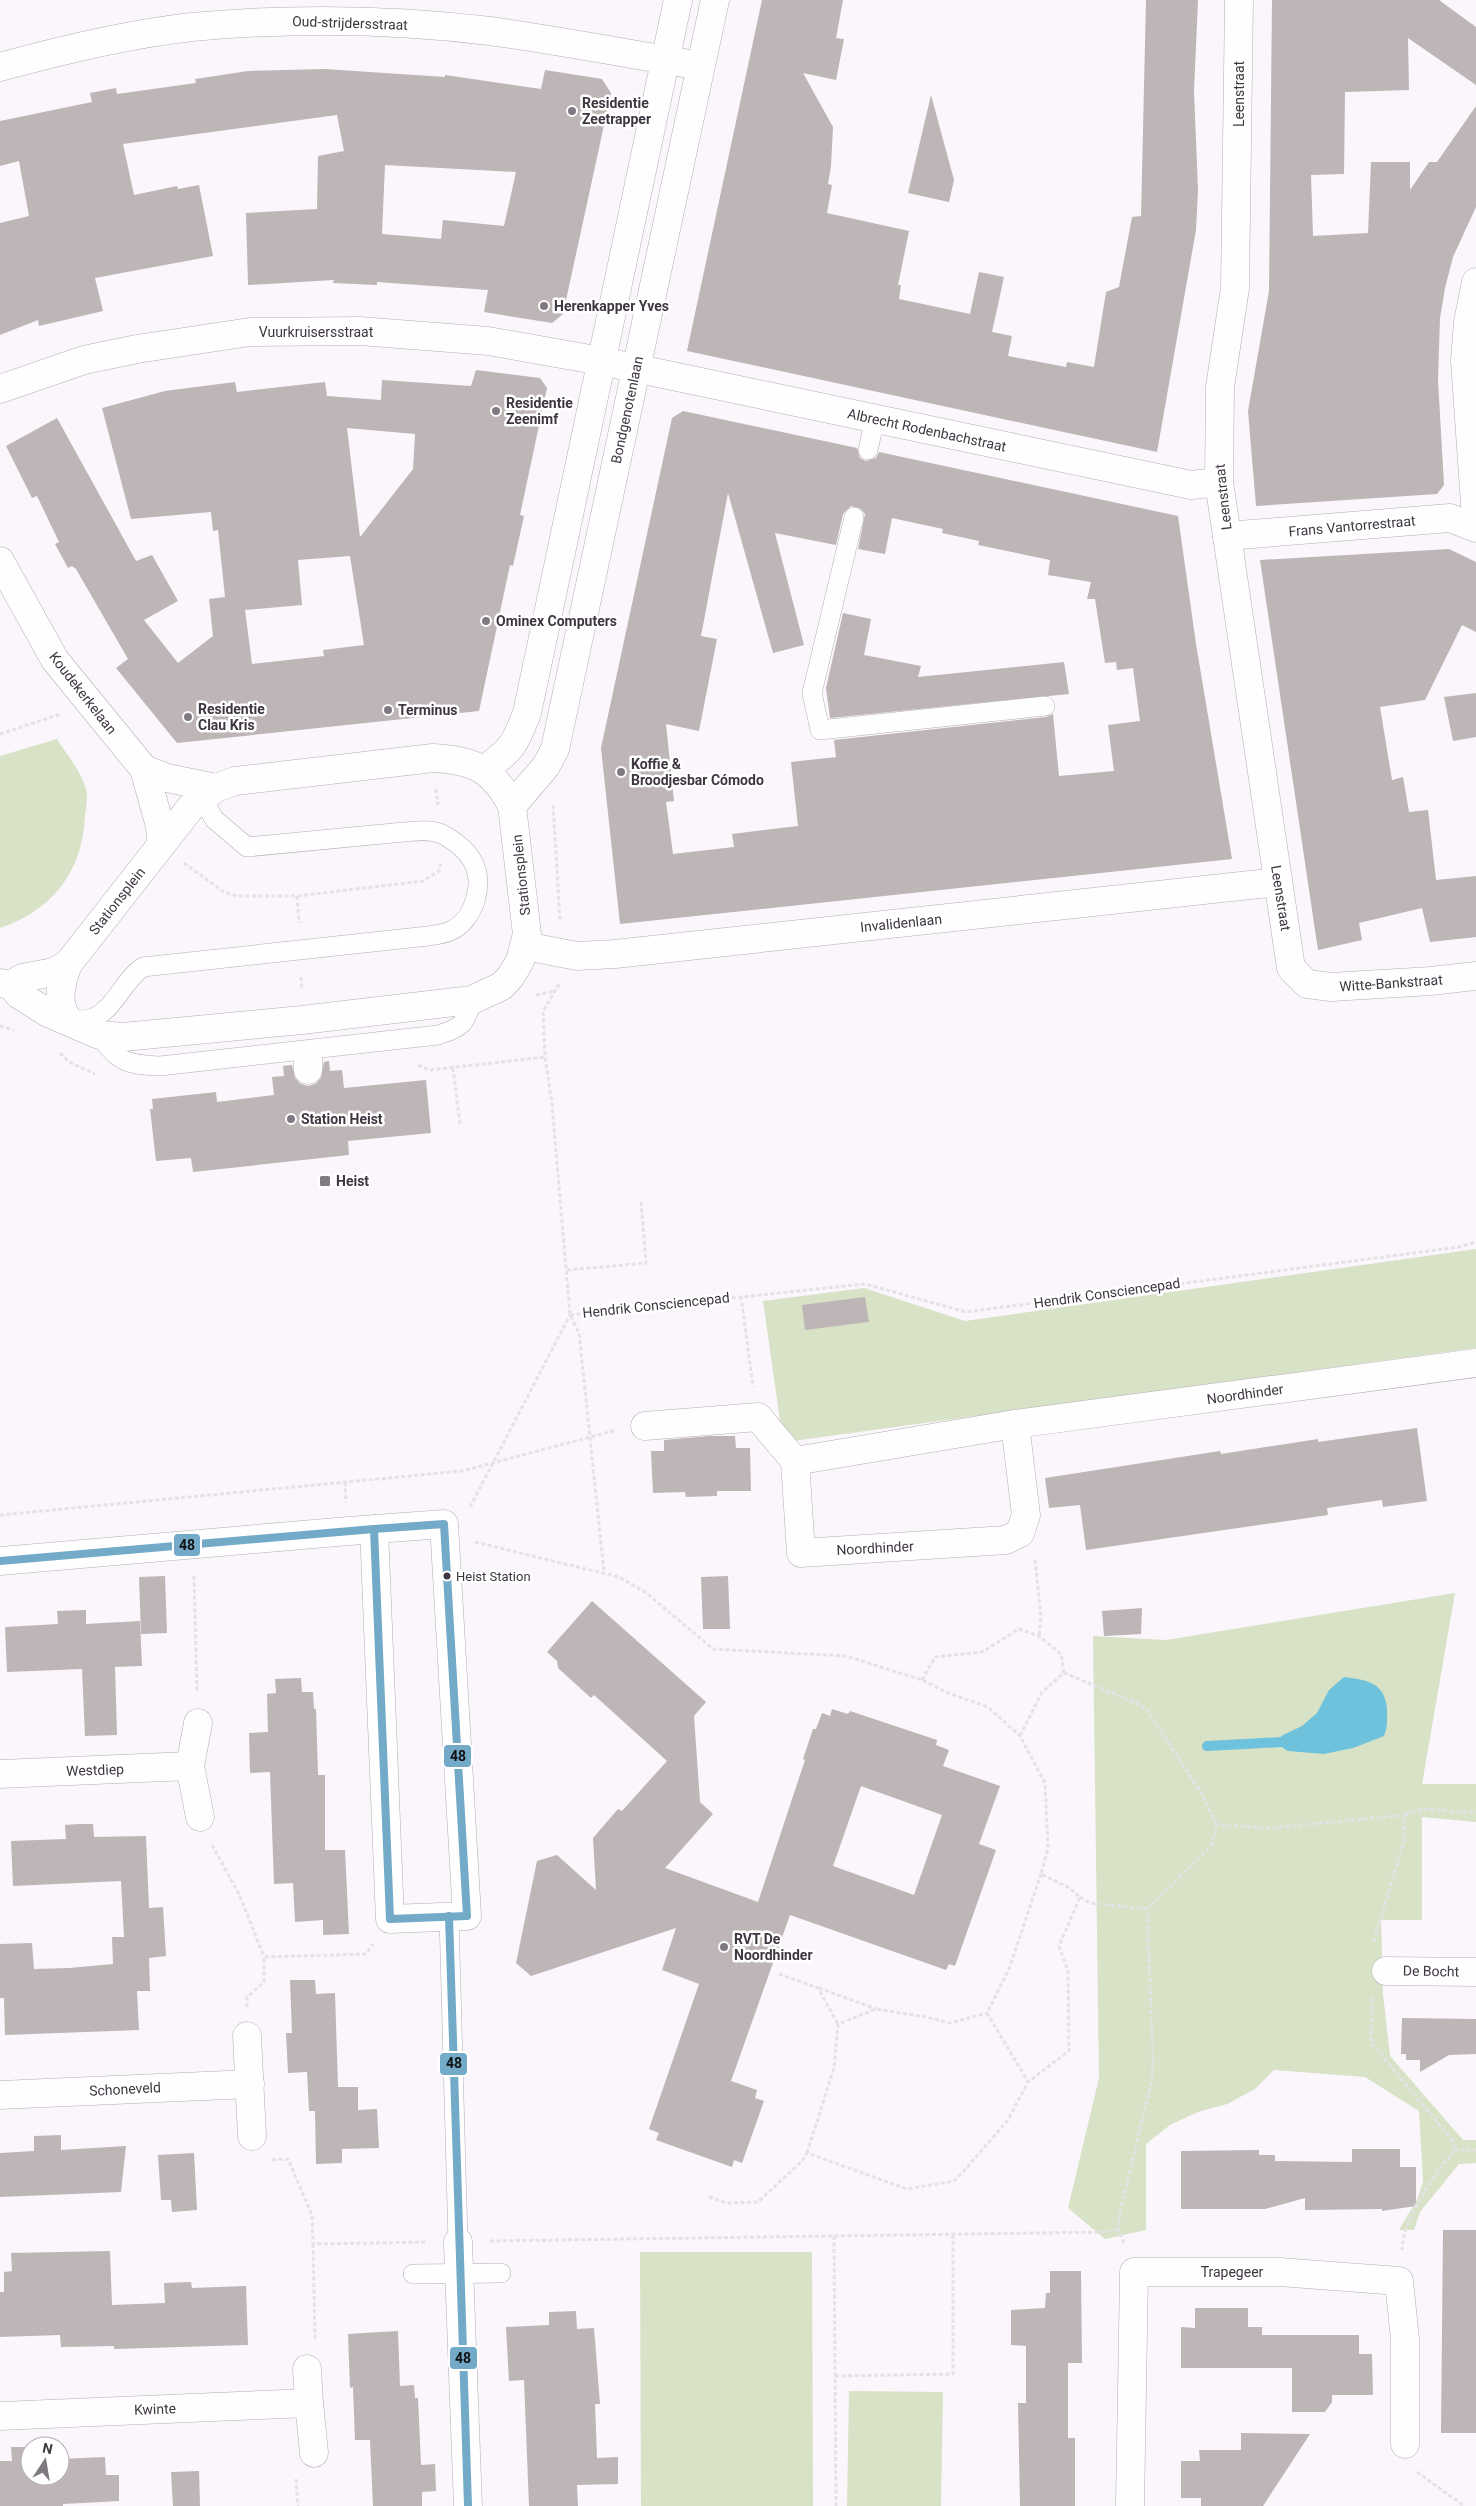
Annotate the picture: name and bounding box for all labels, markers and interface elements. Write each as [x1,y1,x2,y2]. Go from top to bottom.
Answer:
street label: Oud-strijdersstraat [292,13,409,33]
street label: Leenstraat [1231,60,1247,127]
place label: Residentie Zeetrapper [582,95,651,127]
marker: Residentie Zeetrapper [566,105,578,117]
place label: Herenkapper Yves [554,298,669,314]
marker: Herenkapper Yves [538,300,550,312]
street label: Vuurkruisersstraat [259,324,374,340]
street label: Bondgenotenlaan [608,355,646,465]
place label: Residentie Zeenimf [506,395,573,427]
marker: Residentie Zeenimf [490,405,502,417]
street label: Albrecht Rodenbachstraat [846,405,1008,455]
street label: Leenstraat [1212,463,1234,531]
street label: Frans Vantorrestraat [1288,512,1417,540]
place label: Ominex Computers [496,613,617,629]
marker: Ominex Computers [480,615,492,627]
street label: Koudekerkelaan [46,649,120,737]
place label: Residentie Clau Kris [198,701,265,733]
place label: Terminus [398,702,457,718]
marker: Terminus [382,704,394,716]
marker: Residentie Clau Kris [182,711,194,723]
place label: Koffie & Broodjesbar Cómodo [631,756,764,788]
marker: Koffie & Broodjesbar Cómodo [615,766,627,778]
street label: Stationsplein [509,834,533,916]
street label: Stationsplein [86,864,148,938]
street label: Leenstraat [1268,864,1294,932]
street label: Invalidenlaan [859,911,943,935]
street label: Witte-Bankstraat [1339,971,1444,995]
place label: Station Heist [301,1111,383,1127]
marker: Station Heist [285,1113,297,1125]
place label: Heist [336,1173,369,1189]
marker: Heist [318,1174,332,1188]
street label: Hendrik Consciencepad [1033,1275,1181,1311]
street label: Hendrik Consciencepad [582,1289,730,1321]
street label: Noordhinder [1206,1381,1285,1407]
line badge: 48 [173,1533,201,1557]
text: 48 [179,1537,195,1553]
street label: Noordhinder [836,1538,914,1558]
place label: Heist Station [456,1569,531,1584]
marker: Heist Station [442,1571,452,1581]
line badge: 48 [443,1744,472,1768]
text: 48 [450,1748,466,1764]
street label: Westdiep [66,1761,124,1779]
place label: RVT De Noordhinder [734,1931,813,1963]
marker: RVT De Noordhinder [718,1941,730,1953]
street label: De Bocht [1403,1963,1460,1979]
line badge: 48 [439,2052,468,2076]
text: 48 [446,2055,462,2071]
street label: Schoneveld [89,2079,161,2099]
street label: Trapegeer [1201,2264,1264,2280]
line badge: 48 [449,2346,478,2370]
text: 48 [455,2350,471,2366]
street label: Kwinte [134,2400,176,2418]
north arrow [20,2436,70,2486]
text: N [41,2439,54,2457]

